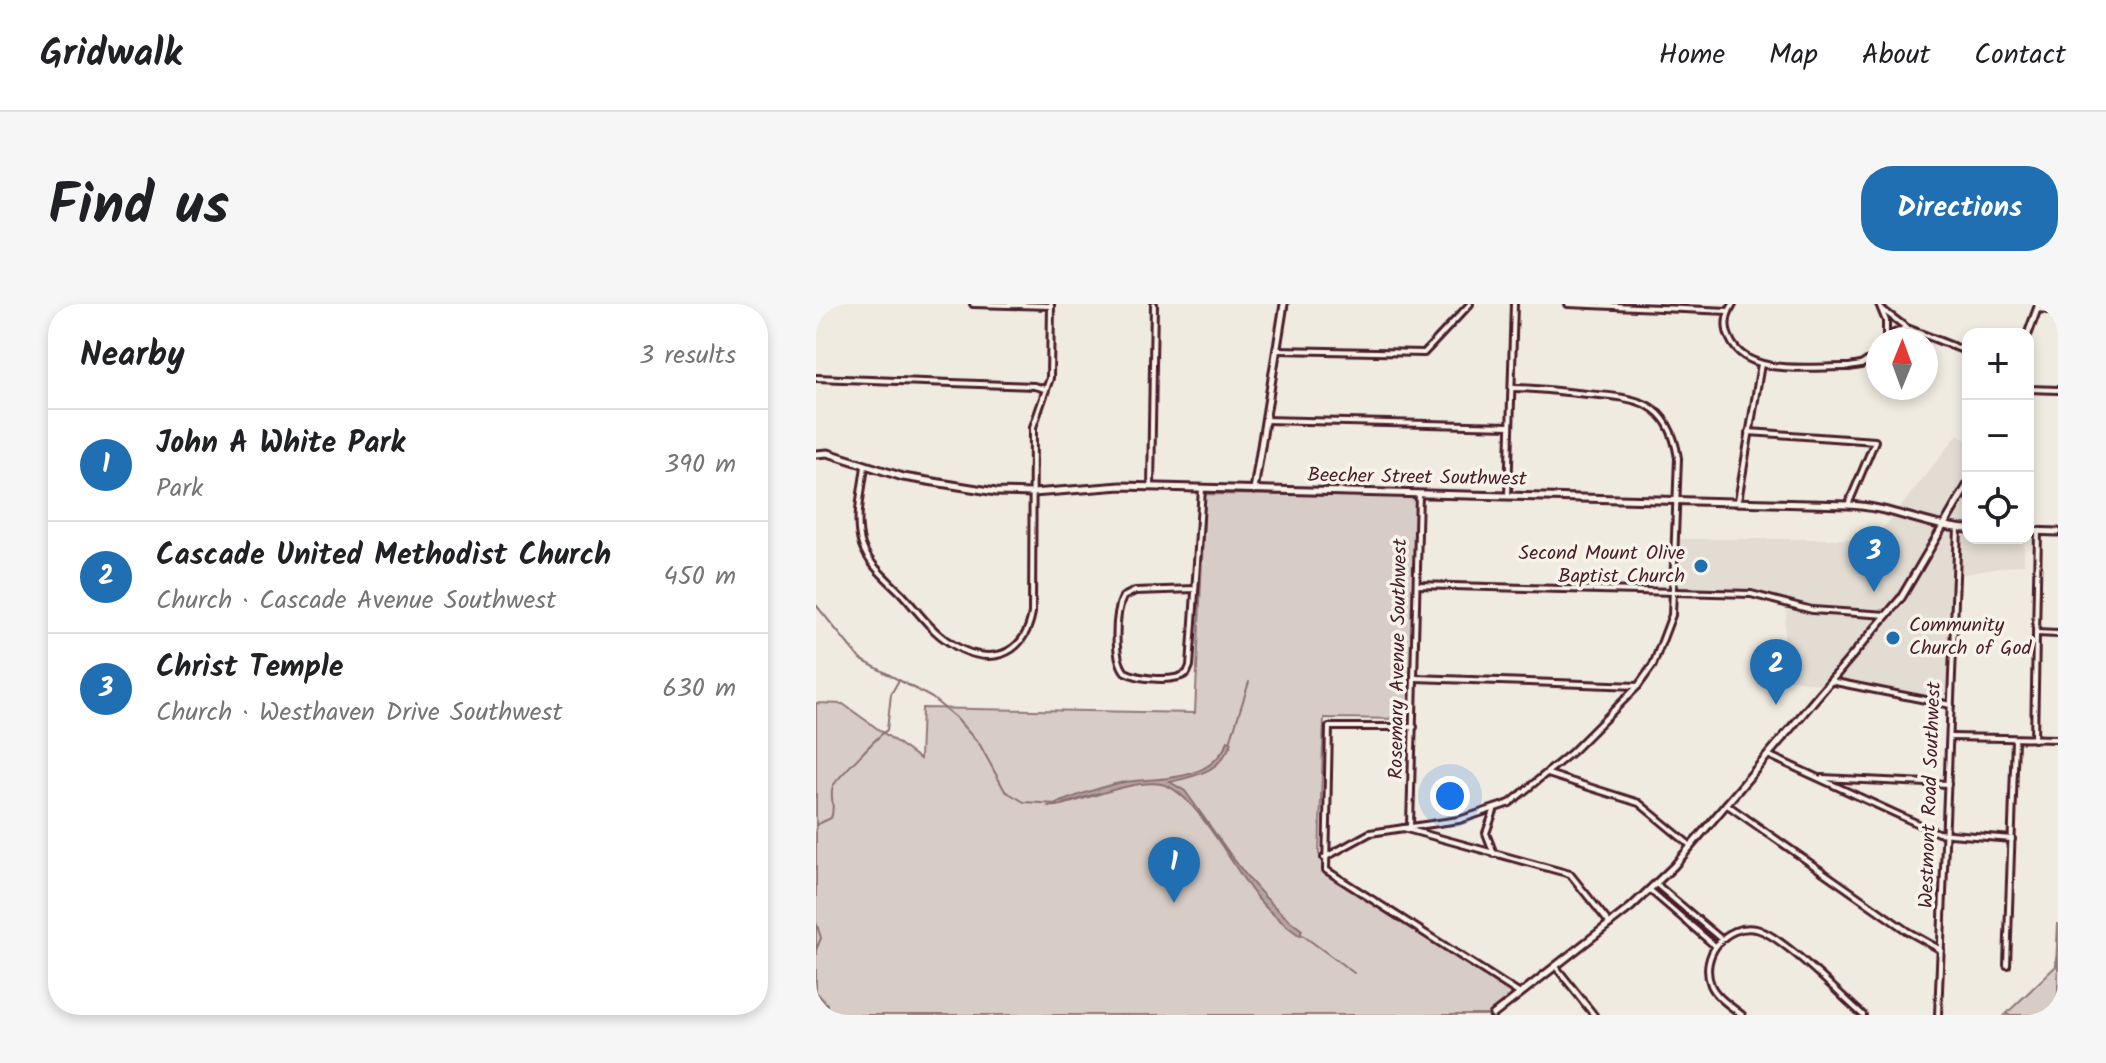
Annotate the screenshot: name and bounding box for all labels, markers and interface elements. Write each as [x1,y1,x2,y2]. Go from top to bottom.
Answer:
text: Gridwalk [40,25,182,85]
text: Home [1659,33,1725,78]
text: Map [1769,33,1818,78]
text: About [1862,33,1930,78]
text: Contact [1974,33,2066,78]
text: Find us [48,163,229,253]
button: Directions [1861,166,2058,251]
north arrow [1866,328,1938,400]
map controls [1962,328,2034,544]
button: + [1962,328,2034,400]
text: Nearby [80,329,185,383]
text: 3 results [639,335,736,377]
button: − [1962,400,2034,472]
text: John A White Park [156,420,405,468]
text: 1 [102,444,110,486]
text: 390 m [664,444,736,486]
street label: Beecher Street Southwest [1307,460,1527,496]
text: Park [156,468,203,510]
button: locate [1962,472,2034,544]
pin: 3 [1848,526,1900,592]
text: Cascade United Methodist Church [156,532,611,580]
street label: Rosemary Avenue Southwest [1381,538,1417,780]
place label: Second Mount Olive Baptist Church [1519,538,1685,593]
text: 2 [98,556,114,598]
text: 450 m [664,556,736,598]
marker: Second Mount Olive Baptist Church [1692,557,1710,575]
text: Church · Cascade Avenue Southwest [156,580,556,622]
place label: Community Church of God [1909,610,2032,665]
marker: Community Church of God [1884,629,1902,647]
pin: 2 [1750,639,1802,705]
text: Christ Temple [156,644,343,692]
text: 3 [99,668,113,710]
text: 630 m [663,668,736,710]
street label: Westmont Road Southwest [1911,681,1951,909]
text: Church · Westhaven Drive Southwest [156,692,563,734]
your location [1430,776,1470,816]
pin: 1 [1148,837,1200,903]

